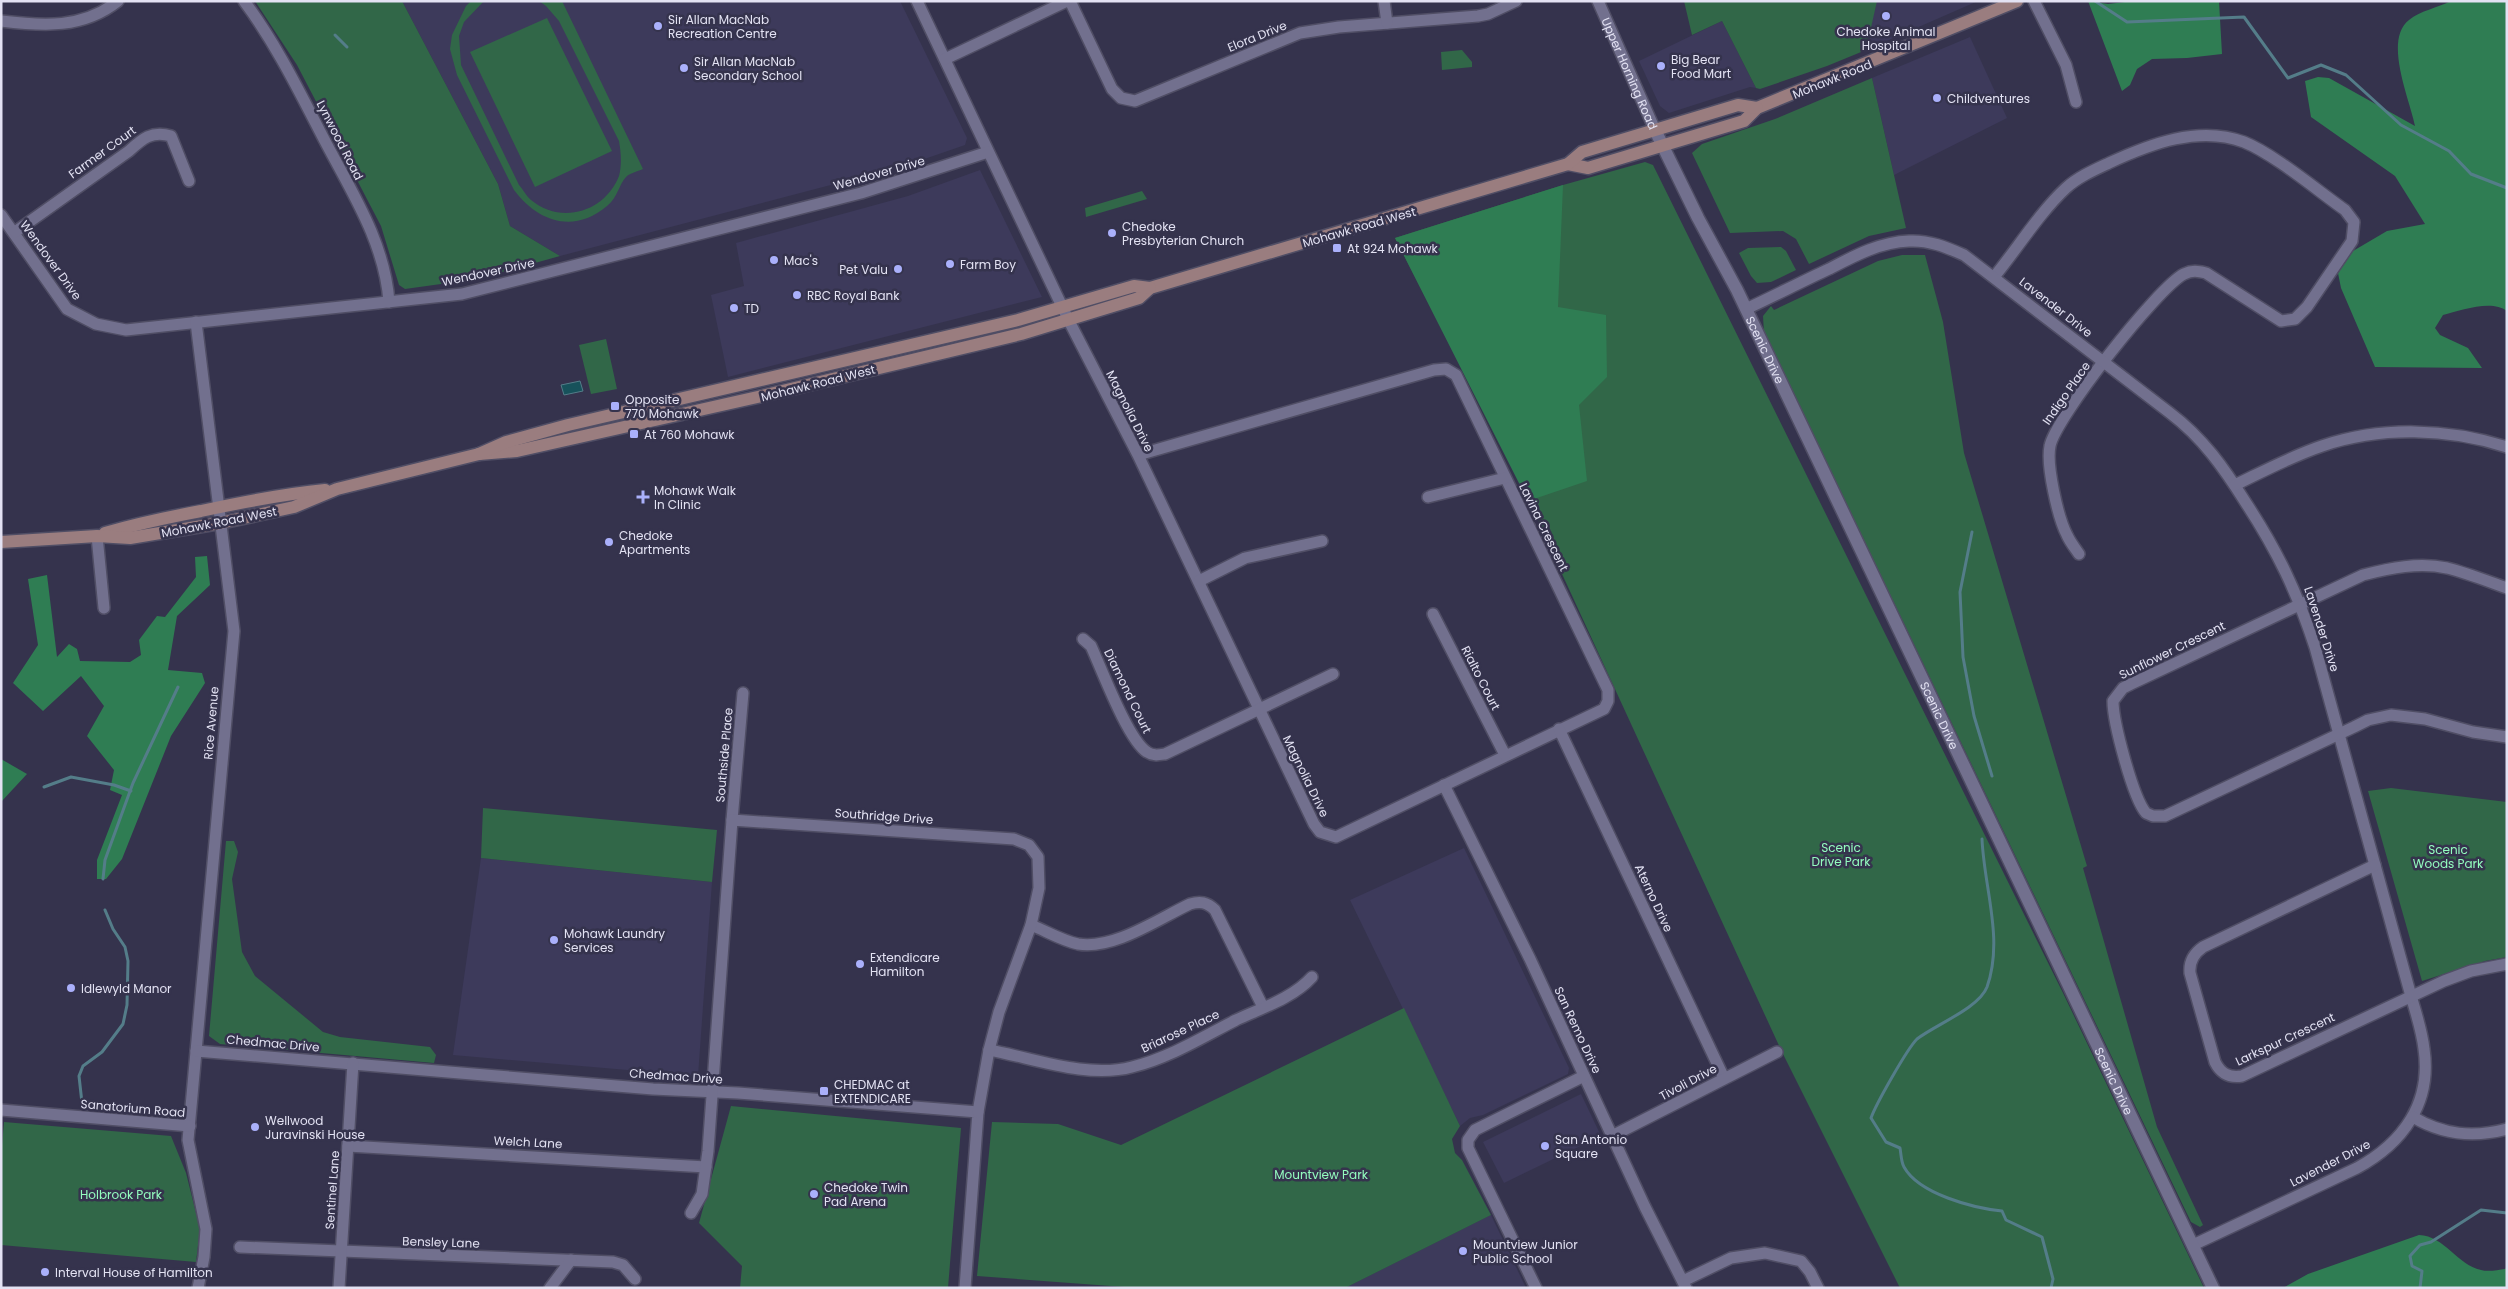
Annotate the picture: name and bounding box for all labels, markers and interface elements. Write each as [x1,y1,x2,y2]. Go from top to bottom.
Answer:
marker: Chedoke Animal Hospital [1880,10,1892,22]
place label: Sir Allan MacNab Recreation Centre [668,11,777,42]
street label: Upper Horning Road [1598,15,1662,132]
street label: Elora Drive [1225,16,1289,56]
marker: Sir Allan MacNab Recreation Centre [652,20,664,32]
place label: Chedoke Animal Hospital [1836,23,1936,54]
place label: Big Bear Food Mart [1671,51,1731,82]
place label: Sir Allan MacNab Secondary School [694,53,802,84]
street label: Mohawk Road [1790,55,1874,103]
marker: Big Bear Food Mart [1655,60,1667,72]
marker: Sir Allan MacNab Secondary School [678,62,690,74]
place label: Childventures [1947,90,2030,107]
marker: Childventures [1931,92,1943,104]
street label: Lynwood Road [313,97,367,183]
street label: Farmer Court [65,122,139,182]
street label: Wendover Drive [831,152,927,194]
street label: Mohawk Road West [1300,203,1418,251]
street label: Wendover Drive [16,217,86,303]
place label: Chedoke Presbyterian Church [1122,218,1244,249]
marker: Chedoke Presbyterian Church [1106,227,1118,239]
place label: At 924 Mohawk [1347,240,1439,257]
marker: At 924 Mohawk [1331,242,1343,254]
place label: Mac's [784,252,818,269]
street label: Wendover Drive [440,254,536,290]
marker: Mac's [768,254,780,266]
place label: Farm Boy [960,256,1016,273]
marker: Farm Boy [944,258,956,270]
place label: Pet Valu [839,261,888,278]
marker: Pet Valu [892,263,904,275]
street label: Lavender Drive [2016,273,2096,341]
place label: RBC Royal Bank [807,287,900,304]
marker: RBC Royal Bank [791,289,803,301]
place label: TD [744,300,759,317]
marker: TD [728,302,740,314]
street label: Scenic Drive [1742,313,1789,386]
street label: Indigo Place [2038,358,2094,428]
street label: Mohawk Road West [759,361,877,405]
street label: Magnolia Drive [1102,367,1158,455]
place label: Opposite 770 Mohawk [625,391,699,422]
marker: Opposite 770 Mohawk [609,400,621,412]
place label: At 760 Mohawk [644,426,735,443]
marker: At 760 Mohawk [628,428,640,440]
street label: Lavina Crescent [1515,480,1573,574]
place label: Mohawk Walk In Clinic [654,482,737,513]
marker: Mohawk Walk In Clinic [636,490,650,504]
street label: Mohawk Road West [160,502,278,542]
place label: Chedoke Apartments [619,527,690,558]
marker: Chedoke Apartments [603,536,615,548]
street label: Lavender Drive [2300,584,2344,674]
street label: Sunflower Crescent [2116,617,2228,683]
street label: Rialto Court [1458,643,1504,713]
street label: Diamond Court [1100,646,1156,736]
street label: Scenic Drive [1916,679,1963,752]
street label: Rice Avenue [199,686,223,760]
street label: Southside Place [711,707,737,803]
street label: Magnolia Drive [1279,732,1333,820]
street label: Southridge Drive [834,804,934,828]
park label: Scenic Drive Park [1811,839,1871,870]
park label: Scenic Woods Park [2413,841,2484,872]
street label: Aterno Drive [1631,861,1677,935]
place label: Mohawk Laundry Services [564,925,665,956]
marker: Mohawk Laundry Services [548,934,560,946]
place label: Extendicare Hamilton [870,949,940,980]
marker: Extendicare Hamilton [854,958,866,970]
place label: Idlewyld Manor [81,980,172,997]
marker: Idlewyld Manor [65,982,77,994]
street label: San Remo Drive [1550,984,1606,1076]
street label: Briarose Place [1138,1005,1222,1057]
street label: Larkspur Crescent [2233,1008,2337,1070]
street label: Chedmac Drive [226,1030,320,1056]
street label: Scenic Drive [2091,1044,2138,1117]
street label: Tivoli Drive [1656,1060,1720,1104]
street label: Chedmac Drive [629,1064,723,1088]
place label: CHEDMAC at EXTENDICARE [834,1076,911,1107]
marker: CHEDMAC at EXTENDICARE [818,1085,830,1097]
street label: Sanatorium Road [80,1095,186,1121]
place label: Wellwood Juravinski House [265,1112,365,1143]
marker: Wellwood Juravinski House [249,1121,261,1133]
place label: San Antonio Square [1555,1131,1627,1162]
street label: Welch Lane [493,1132,563,1152]
street label: Lavender Drive [2287,1135,2373,1191]
marker: San Antonio Square [1539,1140,1551,1152]
street label: Sentinel Lane [321,1150,343,1230]
park label: Mountview Park [1274,1166,1369,1183]
place label: Chedoke Twin Pad Arena [824,1179,908,1210]
park label: Holbrook Park [80,1186,163,1203]
marker: Chedoke Twin Pad Arena [808,1188,820,1200]
street label: Bensley Lane [402,1232,480,1252]
place label: Mountview Junior Public School [1473,1236,1578,1267]
marker: Mountview Junior Public School [1457,1245,1469,1257]
place label: Interval House of Hamilton [55,1264,213,1281]
marker: Interval House of Hamilton [39,1266,51,1278]

